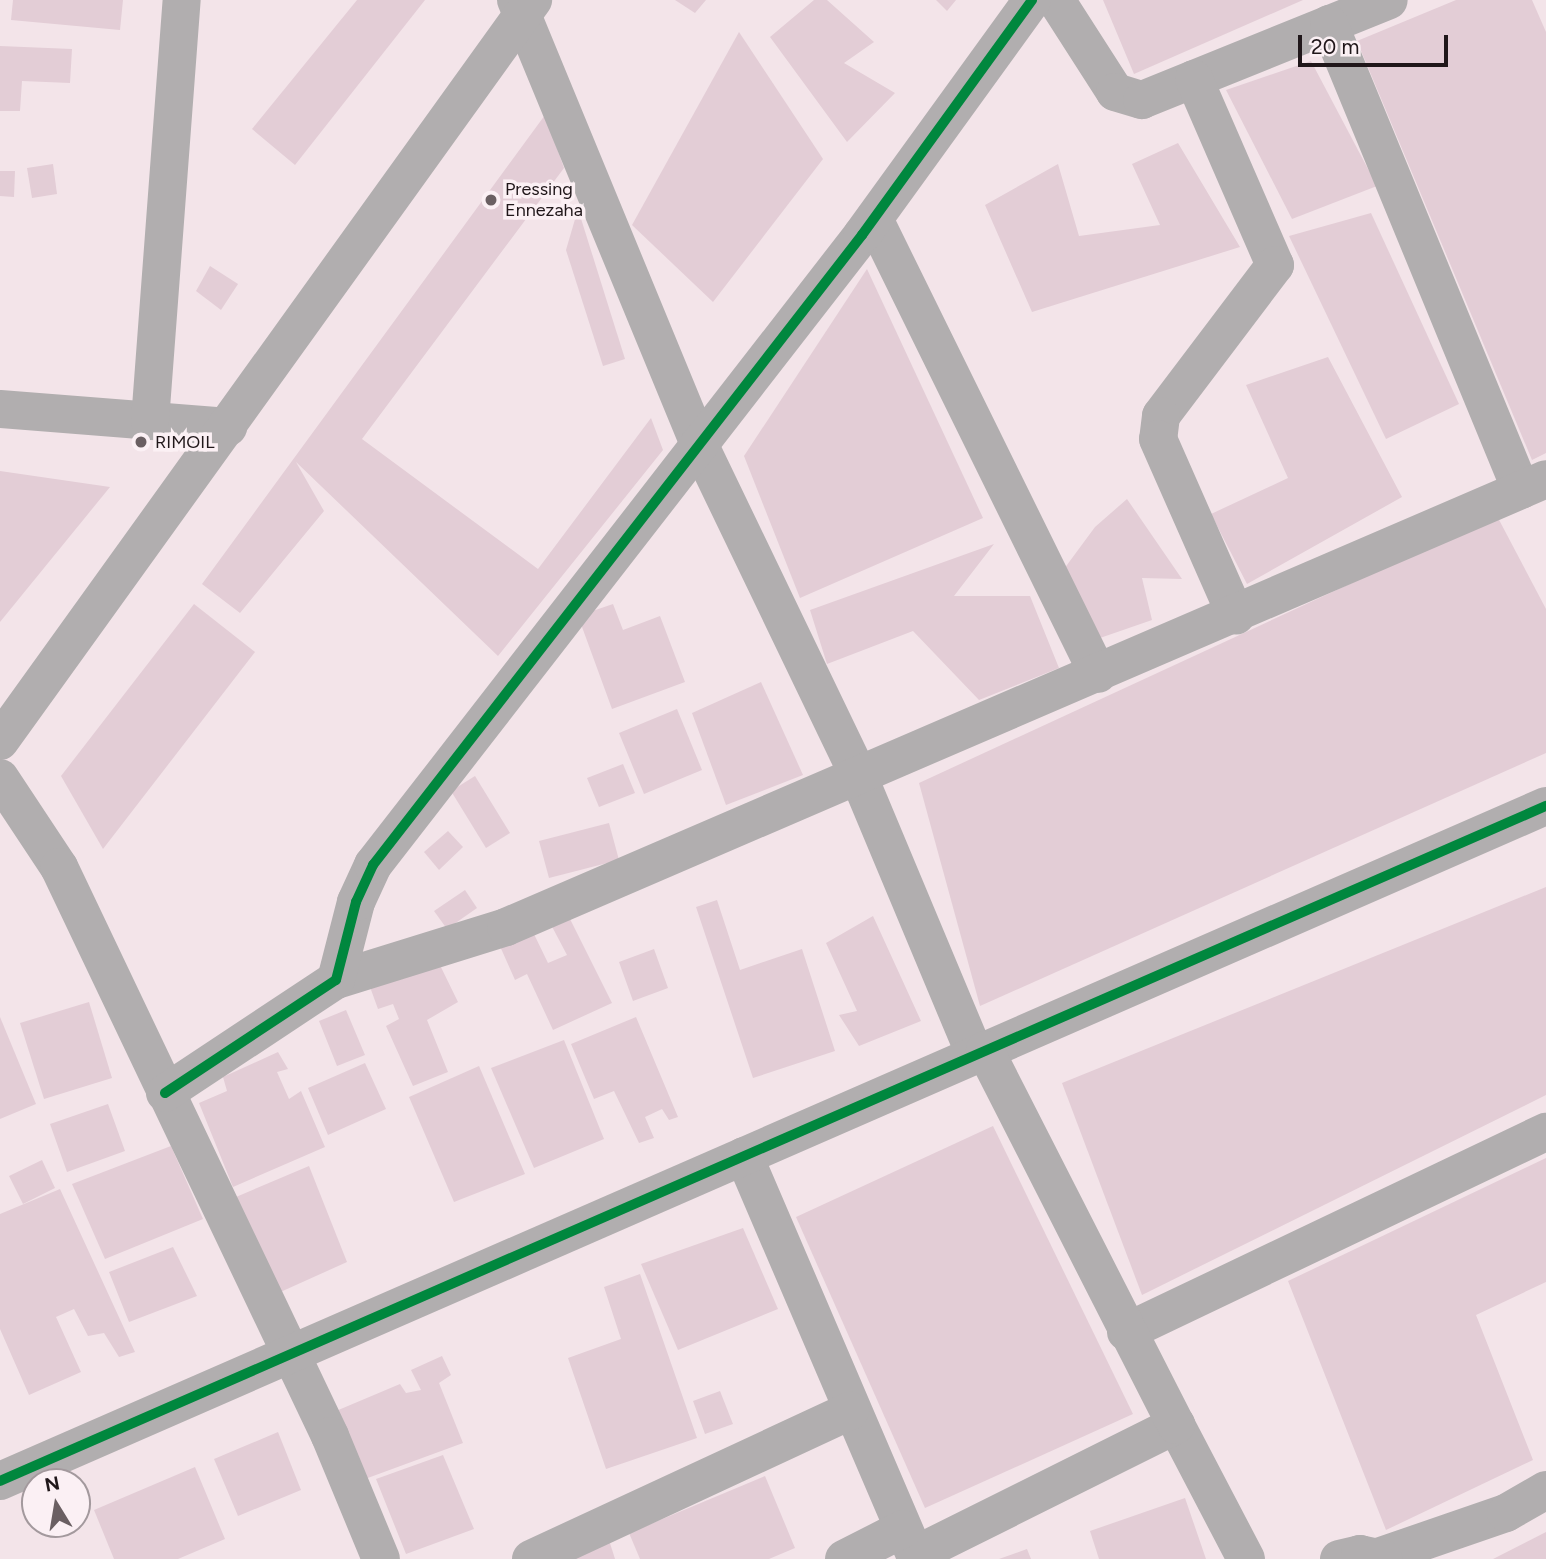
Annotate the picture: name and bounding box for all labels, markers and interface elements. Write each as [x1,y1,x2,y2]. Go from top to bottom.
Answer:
scale bar [1301,21,1452,65]
text: 20 m [1311,34,1359,59]
place label: Pressing Ennezaha [505,179,583,222]
marker: Pressing Ennezaha [483,192,499,208]
place label: RIMOIL [155,431,215,453]
marker: RIMOIL [133,434,149,450]
north arrow [21,1468,91,1538]
text: N [43,1471,62,1497]

